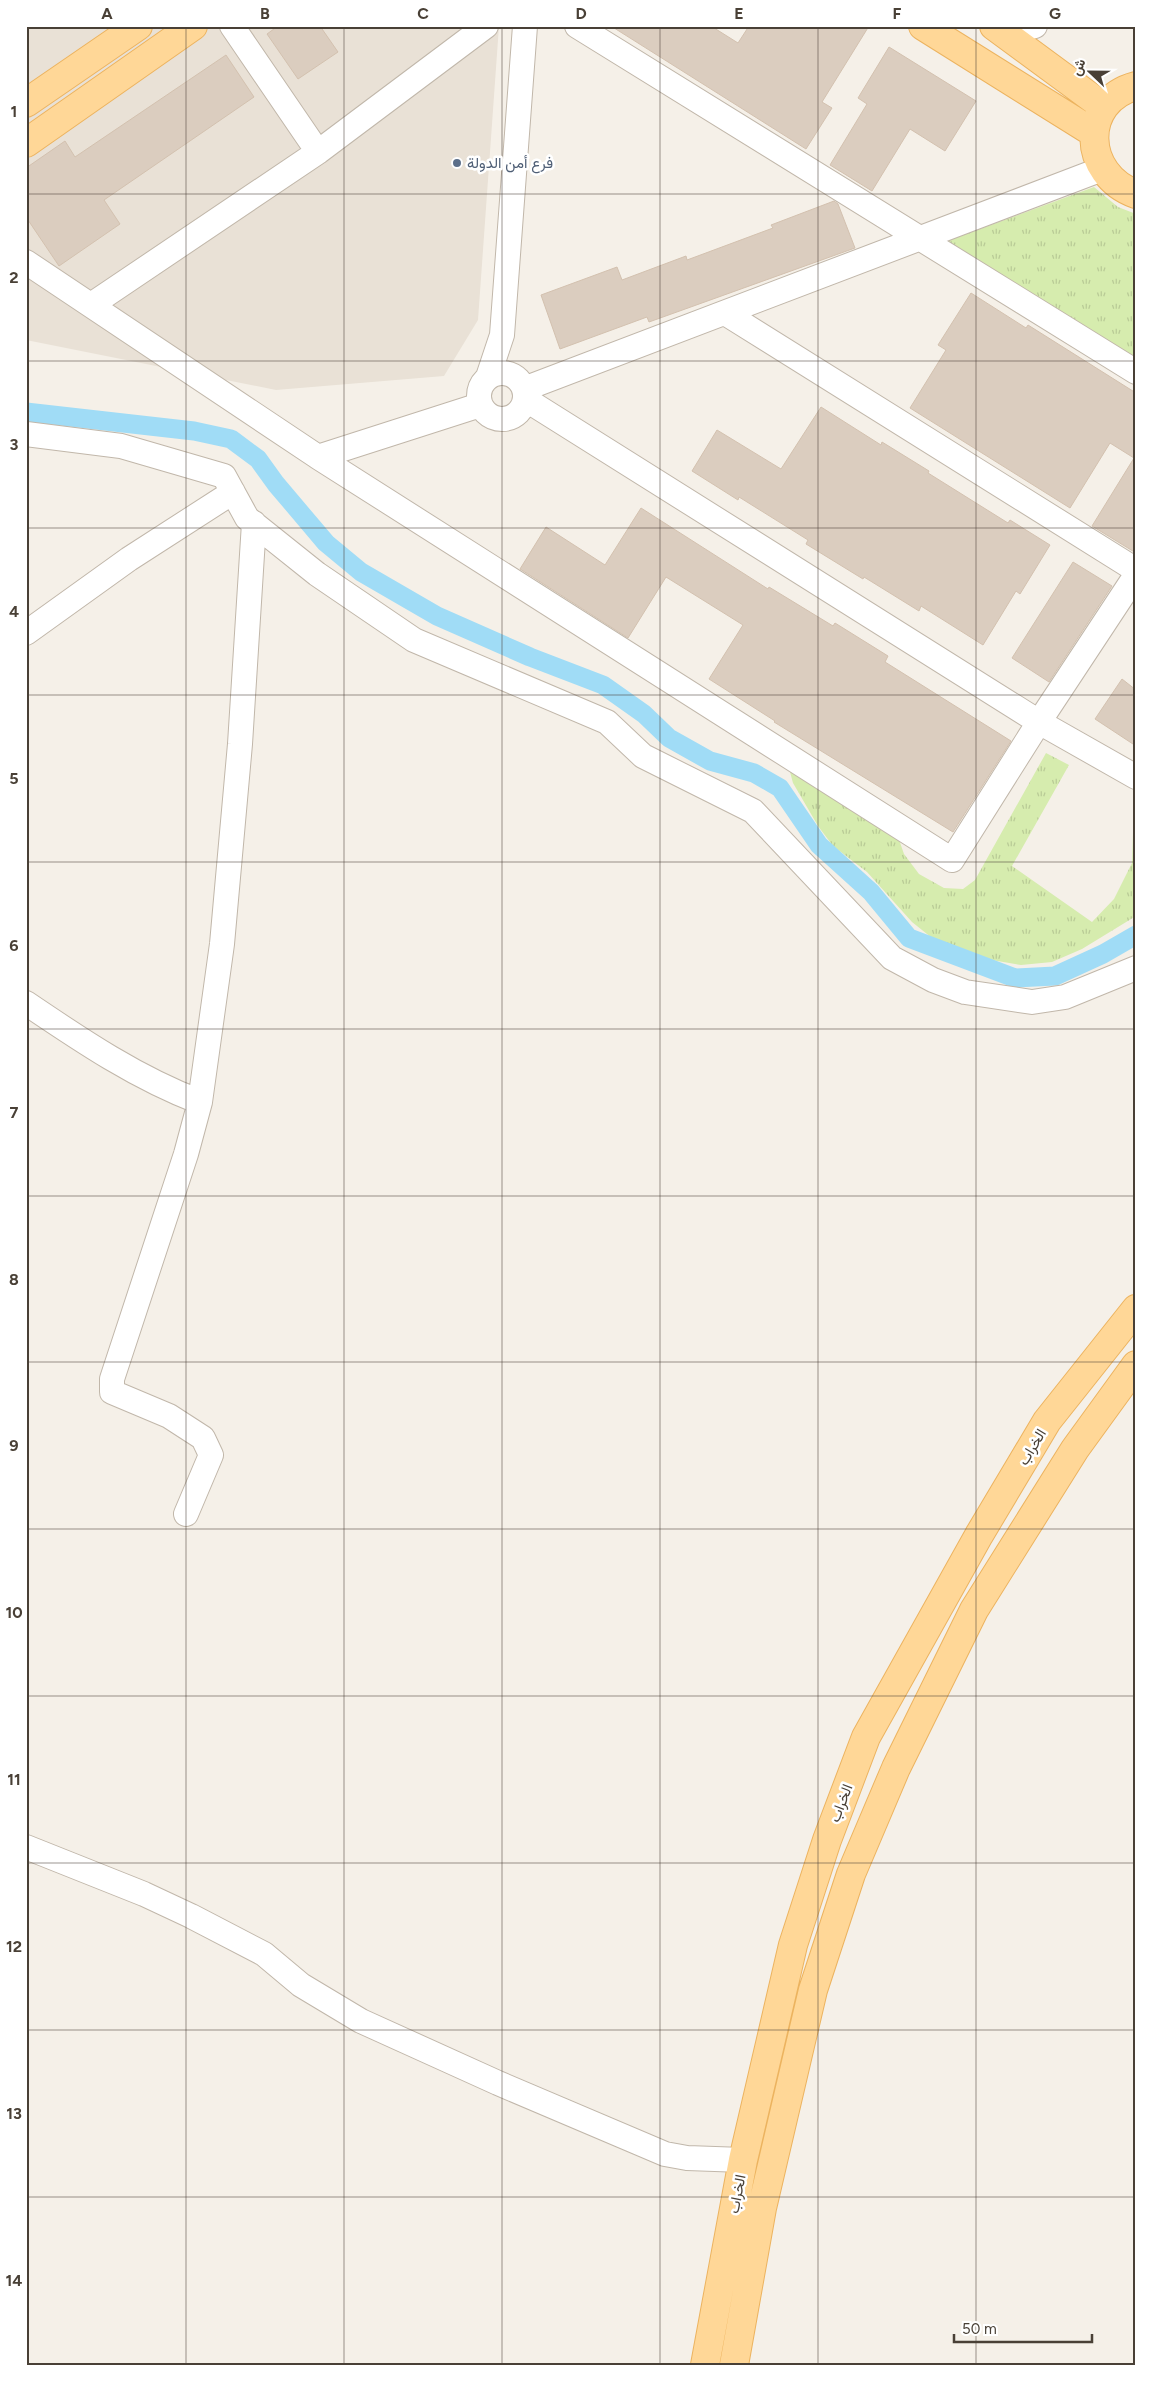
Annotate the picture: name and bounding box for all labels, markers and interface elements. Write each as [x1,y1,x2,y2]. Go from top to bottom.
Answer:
text: A [101,4,113,23]
text: B [260,4,270,23]
text: C [417,4,429,23]
text: D [575,4,587,23]
text: E [734,4,744,23]
text: F [893,4,902,23]
text: G [1049,4,1061,23]
north arrow [1064,48,1114,98]
text: ش [1067,56,1090,78]
text: 1 [11,102,17,121]
place label: فرع أمن الدولة [467,154,553,174]
marker: فرع أمن الدولة [451,157,463,169]
text: 2 [9,268,19,287]
text: 3 [10,435,19,454]
text: 4 [9,602,19,621]
text: 5 [9,769,19,788]
text: 6 [9,936,19,955]
text: 7 [10,1103,19,1122]
text: 8 [9,1270,19,1289]
street label: الخراب [1014,1425,1050,1469]
text: 9 [9,1436,19,1455]
text: 10 [5,1603,23,1622]
text: 11 [7,1770,21,1789]
street label: الخراب [826,1781,856,1825]
text: 12 [6,1937,22,1956]
text: 13 [6,2104,22,2123]
street label: الخراب [724,2173,750,2215]
text: 14 [6,2271,22,2290]
scale bar [954,2311,1092,2343]
text: 50 m [962,2320,997,2338]

